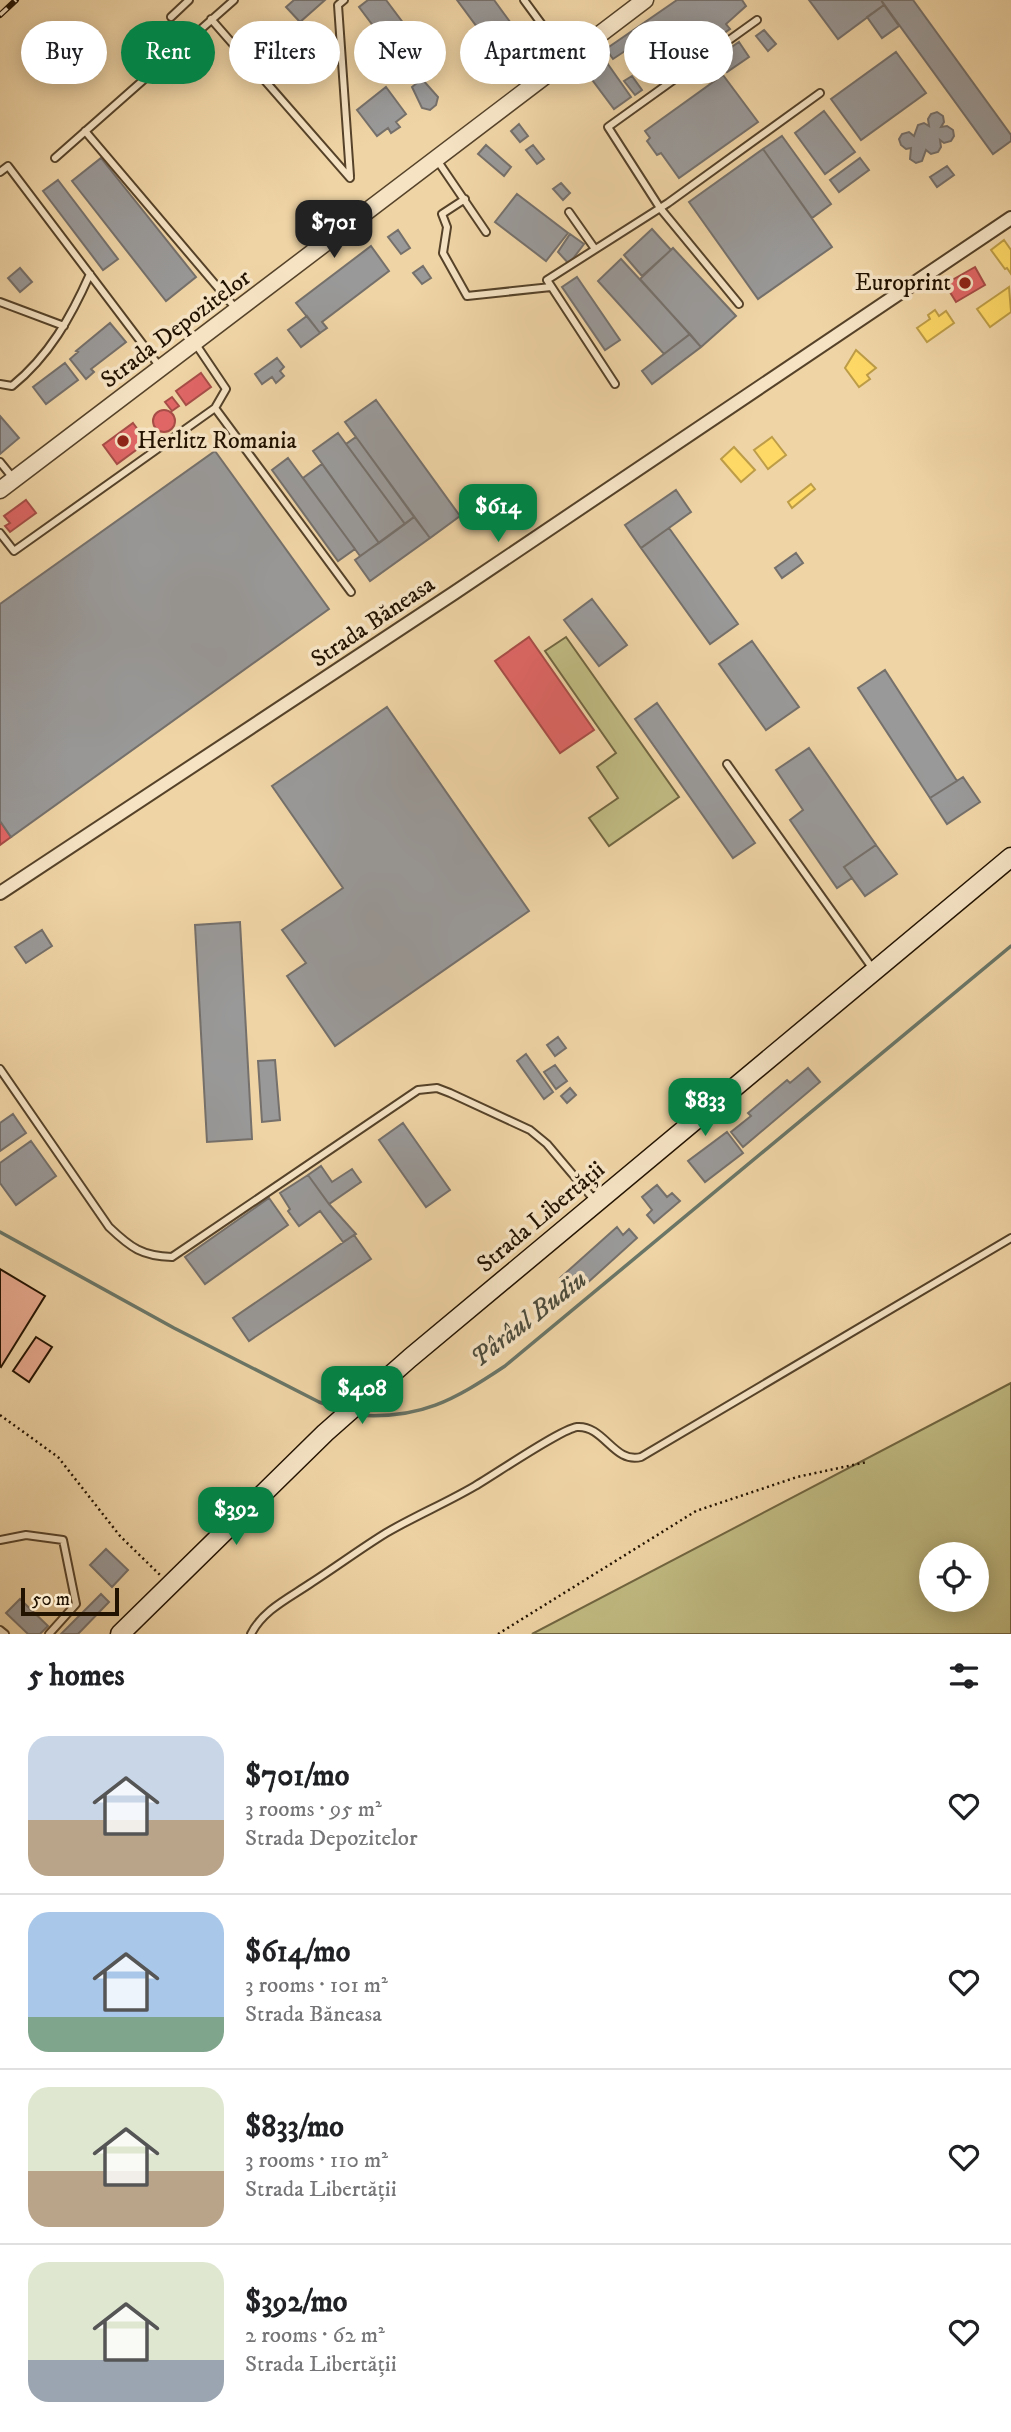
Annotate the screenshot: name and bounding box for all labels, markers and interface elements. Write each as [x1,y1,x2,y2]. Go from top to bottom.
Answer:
chip: Buy [21,21,107,84]
chip: Rent [121,21,215,84]
chip: Filters [229,21,340,84]
chip: New [354,21,446,84]
chip: Apartment [460,21,610,84]
chip: House [624,21,733,84]
pin: $701 [293,201,375,260]
text: $701 [311,208,357,237]
street label: Strada Depozitelor [95,263,257,395]
place label: Europrint [855,268,951,298]
marker: Europrint [957,275,973,291]
place label: Herlitz Romania [137,426,298,456]
marker: Herlitz Romania [115,433,131,449]
pin: $614 [457,484,539,544]
text: $614 [475,492,521,521]
street label: Strada Băneasa [305,569,441,674]
pin: $833 [664,1078,746,1138]
text: $833 [684,1086,726,1115]
street label: Strada Libertății [471,1155,611,1279]
water label: Pârâul Budiu [464,1263,594,1375]
pin: $408 [321,1366,403,1426]
text: $408 [337,1374,387,1403]
pin: $392 [195,1488,277,1547]
text: $392 [214,1495,258,1524]
map controls [919,1542,989,1612]
button: locate [919,1542,989,1612]
scale bar [21,1585,119,1617]
text: 50 m [32,1588,70,1611]
icon: filters [945,1657,983,1695]
text: 5 homes [28,1658,124,1695]
text: $701/mo [245,1758,349,1795]
icon: home [84,1764,168,1848]
icon: heart [945,1787,983,1825]
text: 3 rooms · 95 m² [245,1795,382,1824]
text: Strada Depozitelor [245,1824,418,1853]
text: $614/mo [245,1934,350,1971]
icon: home [84,1940,168,2024]
icon: heart [945,1963,983,2001]
text: 3 rooms · 101 m² [245,1971,388,2000]
text: Strada Băneasa [245,2000,382,2029]
text: $833/mo [245,2109,344,2146]
icon: home [84,2115,168,2199]
icon: heart [945,2138,983,2176]
text: 3 rooms · 110 m² [245,2146,388,2175]
text: Strada Libertății [245,2175,397,2204]
text: $392/mo [245,2284,347,2321]
icon: home [84,2290,168,2374]
icon: heart [945,2313,983,2351]
text: 2 rooms · 62 m² [245,2321,385,2350]
text: Strada Libertății [245,2350,397,2379]

